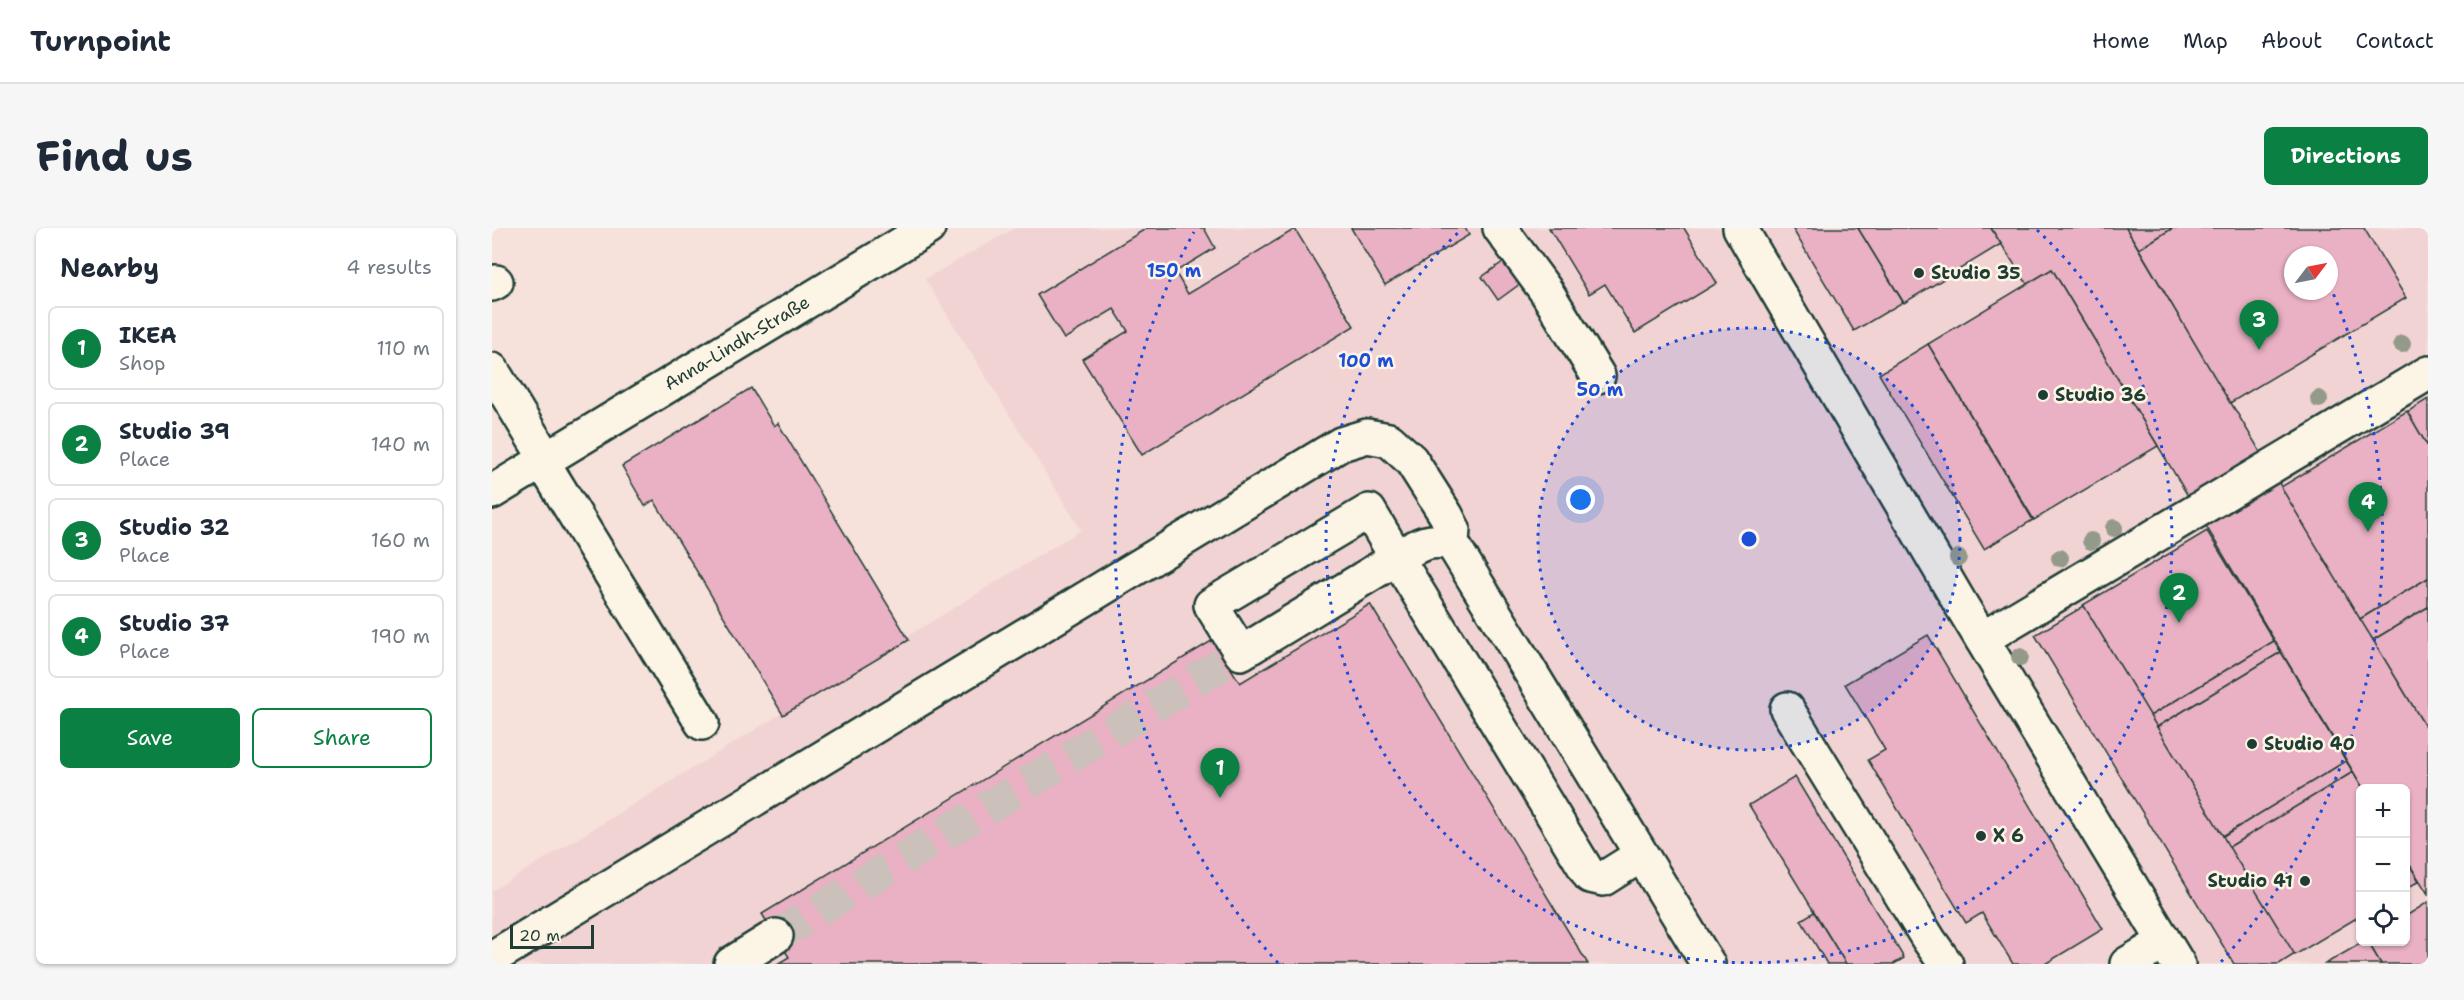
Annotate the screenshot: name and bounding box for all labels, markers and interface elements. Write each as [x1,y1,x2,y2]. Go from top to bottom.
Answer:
text: Turnpoint [30,22,171,60]
text: Home [2092,27,2150,55]
text: Map [2183,27,2228,55]
text: About [2261,27,2322,55]
text: Contact [2355,27,2434,55]
button: Directions [2264,127,2428,185]
text: Find us [36,128,193,184]
north arrow [2284,246,2338,300]
text: Nearby [60,250,159,285]
text: 4 results [346,254,432,280]
text: 150 m [1147,259,1202,283]
place label: Studio 35 [1931,261,2021,285]
marker: Studio 35 [1912,266,1926,280]
street label: Anna-Lindh-Straße [660,290,814,396]
pin: 3 [2240,300,2278,350]
text: IKEA [119,321,177,350]
text: 1 [77,335,86,361]
text: 110 m [376,335,430,361]
text: 100 m [1338,349,1394,373]
text: Shop [119,350,166,376]
text: 50 m [1577,378,1624,402]
place label: Studio 36 [2055,383,2146,407]
marker: Studio 36 [2036,388,2050,402]
text: Studio 39 [119,417,230,446]
text: 2 [75,431,89,457]
text: 140 m [371,431,430,457]
text: Place [119,446,170,472]
pin: 4 [2348,482,2388,532]
your location [1566,485,1595,514]
text: Studio 32 [119,513,230,542]
text: 3 [75,527,89,553]
text: 160 m [371,527,430,553]
centre of rings [1739,529,1759,549]
text: Place [119,542,170,568]
pin: 2 [2160,574,2198,623]
text: Studio 37 [119,609,229,638]
text: 4 [75,623,89,649]
text: 190 m [371,623,430,649]
text: Place [119,638,170,664]
button: Save [60,708,240,768]
button: Share [252,708,432,768]
place label: Studio 40 [2264,732,2355,756]
marker: Studio 40 [2245,737,2259,751]
pin: 1 [1200,748,1240,798]
map controls [2356,784,2410,946]
button: + [2356,784,2410,838]
place label: X 6 [1993,824,2024,848]
marker: X 6 [1974,829,1988,843]
button: − [2356,838,2410,892]
place label: Studio 41 [2207,869,2293,893]
marker: Studio 41 [2298,874,2312,888]
button: locate [2356,892,2410,946]
scale bar [510,922,594,950]
text: 20 m [519,925,560,946]

